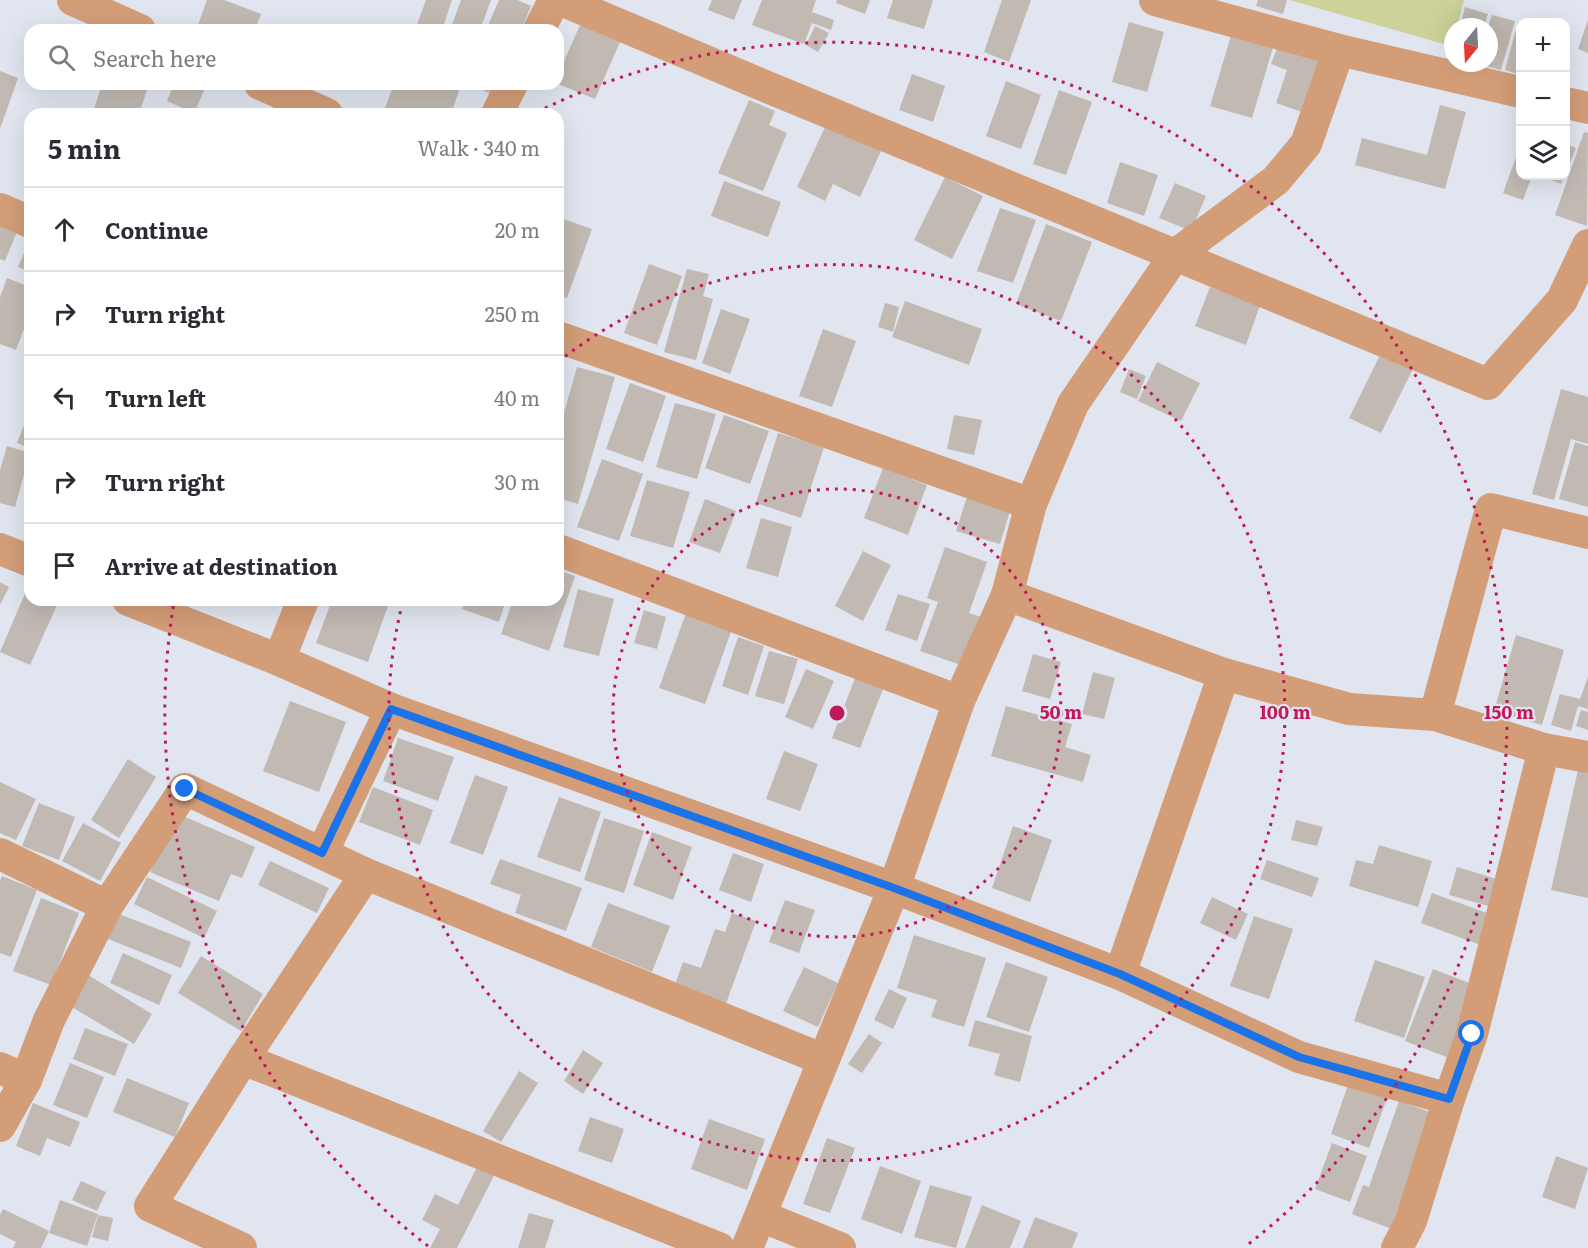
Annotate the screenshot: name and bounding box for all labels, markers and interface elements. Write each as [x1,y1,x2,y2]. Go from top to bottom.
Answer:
north arrow [1444,18,1498,72]
map controls [1516,18,1570,180]
button: + [1516,18,1570,72]
search box [24,24,564,90]
icon: search [45,41,78,74]
text: Search here [93,41,216,74]
button: − [1516,72,1570,126]
button: layers [1516,126,1570,180]
text: 5 min [48,128,121,167]
text: Walk · 340 m [417,132,540,162]
icon: ahead [48,213,81,246]
text: Continue [105,213,208,246]
text: 20 m [495,214,540,244]
icon: right [48,297,81,330]
text: Turn right [105,297,225,330]
text: 250 m [485,298,540,328]
icon: left [48,381,81,414]
text: Turn left [105,381,206,414]
text: 40 m [494,382,540,412]
icon: right [48,465,81,498]
text: Turn right [105,465,225,498]
text: 30 m [494,466,540,496]
icon: arrive [48,549,81,582]
text: Arrive at destination [105,549,338,582]
text: 50 m [1040,698,1082,725]
text: 100 m [1259,698,1311,725]
text: 150 m [1484,698,1534,725]
centre of rings [827,703,847,723]
route end [171,775,197,801]
route start [1458,1020,1484,1046]

